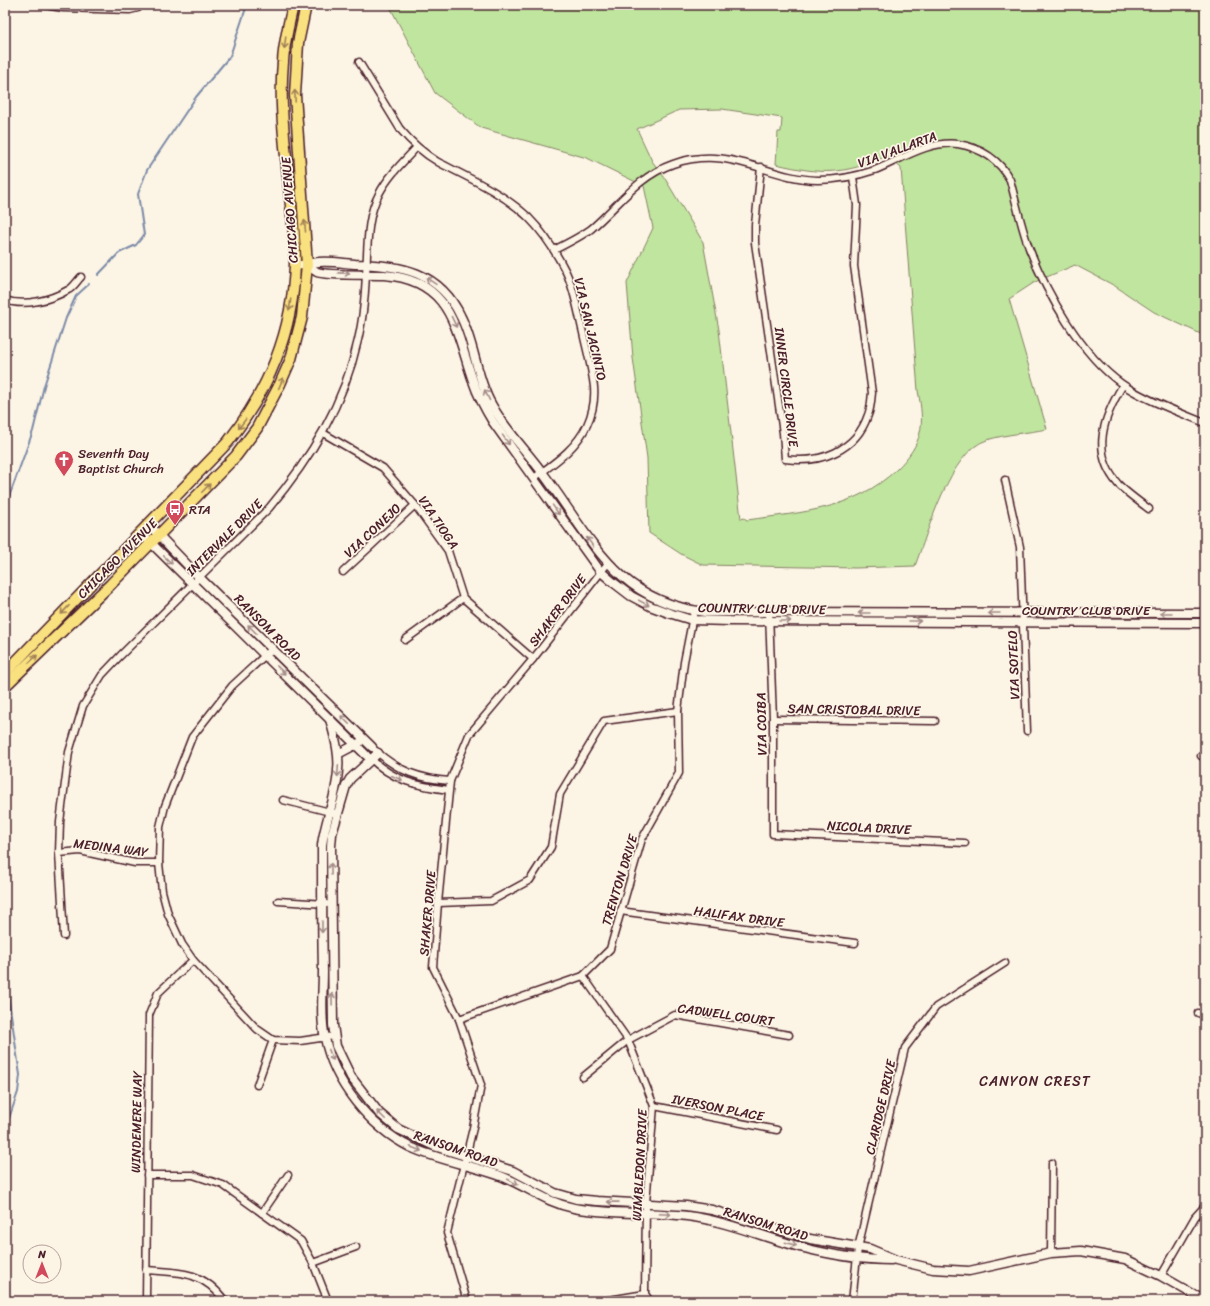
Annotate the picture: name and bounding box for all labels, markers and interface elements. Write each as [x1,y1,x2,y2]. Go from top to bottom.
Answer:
one-way arrow [281,36,289,49]
one-way arrow [291,90,299,103]
street label: VIA VALLARTA [854,125,940,174]
street label: CHICAGO AVENUE [274,155,305,264]
one-way arrow [302,220,309,233]
one-way arrow [337,269,350,277]
street label: VIA SAN JACINTO [567,275,614,383]
one-way arrow [425,277,436,285]
one-way arrow [287,298,294,311]
one-way arrow [451,316,458,328]
street label: INNER CIRCLE DRIVE [768,325,805,449]
one-way arrow [278,377,285,389]
one-way arrow [483,389,490,401]
one-way arrow [238,419,246,430]
one-way arrow [502,434,510,445]
place label: Seventh Day Baptist Church [78,442,164,480]
church icon: Seventh Day Baptist Church [53,449,75,477]
one-way arrow [201,483,211,493]
street label: VIA TIOGA [412,491,465,554]
street label: INTERVALE DRIVE [180,493,269,582]
street label: VIA CONEJO [338,497,407,563]
bus stop icon: RTA [164,498,186,526]
place label: RTA [189,498,211,521]
one-way arrow [552,504,560,515]
street label: CHICAGO AVENUE [72,512,164,604]
one-way arrow [586,536,594,547]
one-way arrow [163,555,173,565]
street label: SHAKER DRIVE [522,569,593,651]
street label: RANSOM ROAD [229,588,307,667]
street label: COUNTRY CLUB DRIVE [698,596,827,621]
street label: COUNTRY CLUB DRIVE [1022,599,1151,622]
one-way arrow [638,600,650,607]
one-way arrow [60,605,69,615]
one-way arrow [858,609,871,617]
one-way arrow [988,609,1001,617]
one-way arrow [1160,609,1173,617]
one-way arrow [778,617,791,625]
one-way arrow [908,617,921,625]
one-way arrow [247,624,257,633]
street label: VIA SOTELO [1001,630,1026,700]
one-way arrow [28,654,38,664]
one-way arrow [276,665,286,675]
street label: VIA COIBA [749,692,774,756]
street label: SAN CRISTOBAL DRIVE [787,697,921,722]
one-way arrow [340,715,350,725]
one-way arrow [334,764,342,777]
one-way arrow [391,775,403,782]
street label: NICOLA DRIVE [826,814,912,841]
street label: MEDINA WAY [72,831,150,864]
street label: TRENTON DRIVE [595,831,644,929]
one-way arrow [327,863,335,876]
street label: SHAKER DRIVE [412,869,443,957]
street label: HALIFAX DRIVE [692,899,786,934]
one-way arrow [318,920,326,933]
one-way arrow [328,993,336,1006]
street label: CADWELL COURT [676,996,777,1033]
one-way arrow [327,1049,335,1061]
street label: CLARIDGE DRIVE [858,1057,903,1157]
district label: CANYON CREST [979,1069,1091,1094]
street label: WINDEMERE WAY [124,1070,149,1173]
street label: IVERSON PLACE [669,1087,767,1128]
street label: WIMBLEDON DRIVE [625,1108,654,1222]
one-way arrow [376,1110,386,1119]
street label: RANSOM ROAD [411,1123,501,1174]
one-way arrow [410,1145,422,1153]
one-way arrow [507,1179,519,1186]
one-way arrow [607,1198,620,1206]
street label: RANSOM ROAD [721,1200,811,1247]
one-way arrow [658,1211,671,1218]
one-way arrow [785,1241,798,1248]
north arrow [22,1244,62,1284]
text: N [37,1245,46,1264]

